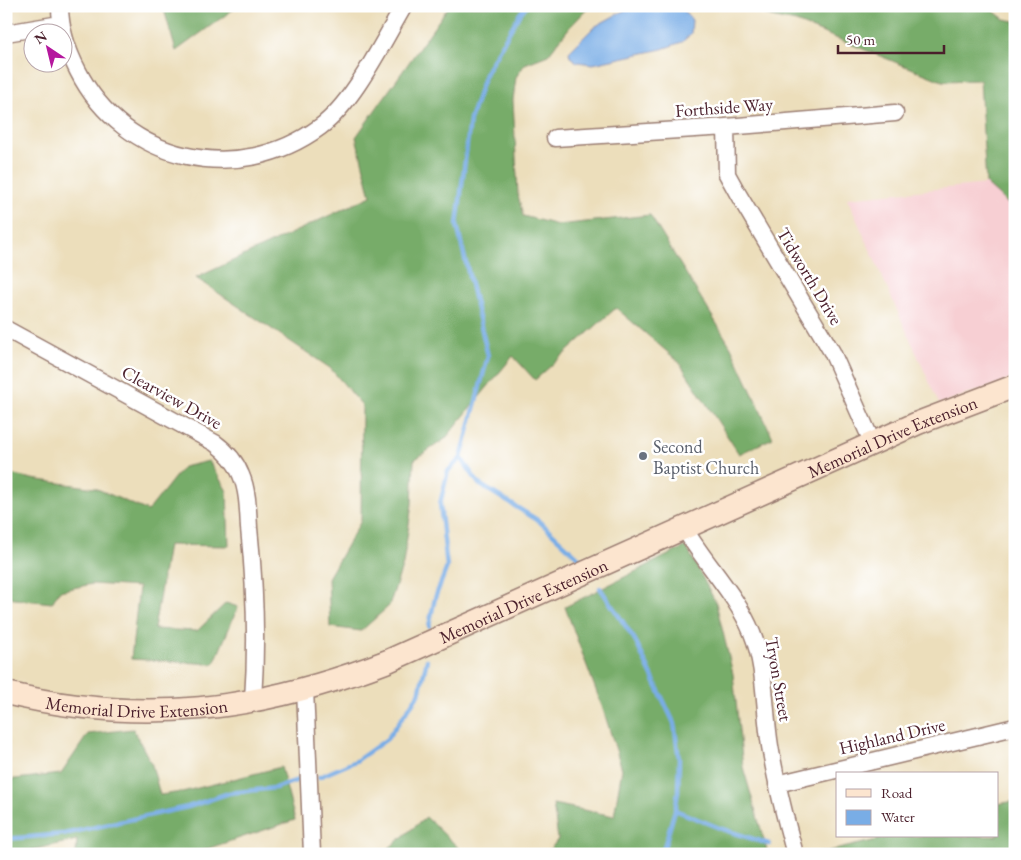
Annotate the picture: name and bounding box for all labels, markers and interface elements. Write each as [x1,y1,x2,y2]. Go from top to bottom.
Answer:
north arrow [22,22,72,72]
scale bar [838,22,945,54]
text: N [31,26,51,48]
text: 50 m [846,30,875,49]
street label: Forthside Way [674,92,774,122]
street label: Tidworth Drive [772,223,848,329]
street label: Clearview Drive [118,360,226,434]
street label: Memorial Drive Extension [804,390,981,483]
place label: Second Baptist Church [653,435,759,479]
marker: Second Baptist Church [637,450,649,462]
street label: Memorial Drive Extension [435,552,611,648]
street label: Tryon Street [760,635,798,723]
street label: Memorial Drive Extension [44,690,229,722]
street label: Highland Drive [837,713,947,759]
legend [836,772,998,838]
text: Road [881,783,913,802]
text: Water [881,807,915,826]

